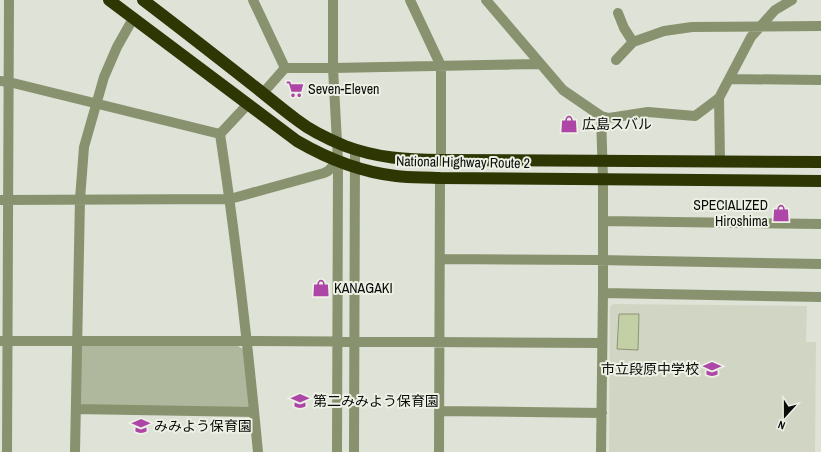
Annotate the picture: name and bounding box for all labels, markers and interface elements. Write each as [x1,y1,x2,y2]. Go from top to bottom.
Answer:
supermarket icon: Seven-Eleven [285,79,305,99]
place label: Seven-Eleven [308,80,379,98]
shop icon: 広島スバル [559,114,579,134]
place label: 広島スバル [582,115,652,133]
street label: National Highway Route 2 [396,152,530,172]
place label: SPECIALIZED Hiroshima [693,196,769,230]
shop icon: SPECIALIZED Hiroshima [771,203,791,223]
shop icon: KANAGAKI [311,278,331,298]
place label: KANAGAKI [334,279,393,297]
school or university icon: 市立段原中学校 [702,359,722,379]
place label: 市立段原中学校 [601,360,699,378]
school or university icon: 第二みみよう保育園 [290,391,310,411]
place label: 第二みみよう保育園 [313,392,439,410]
north arrow [765,396,805,436]
school or university icon: みみよう保育園 [131,416,151,436]
place label: みみよう保育園 [154,417,252,435]
text: N [776,418,787,433]

